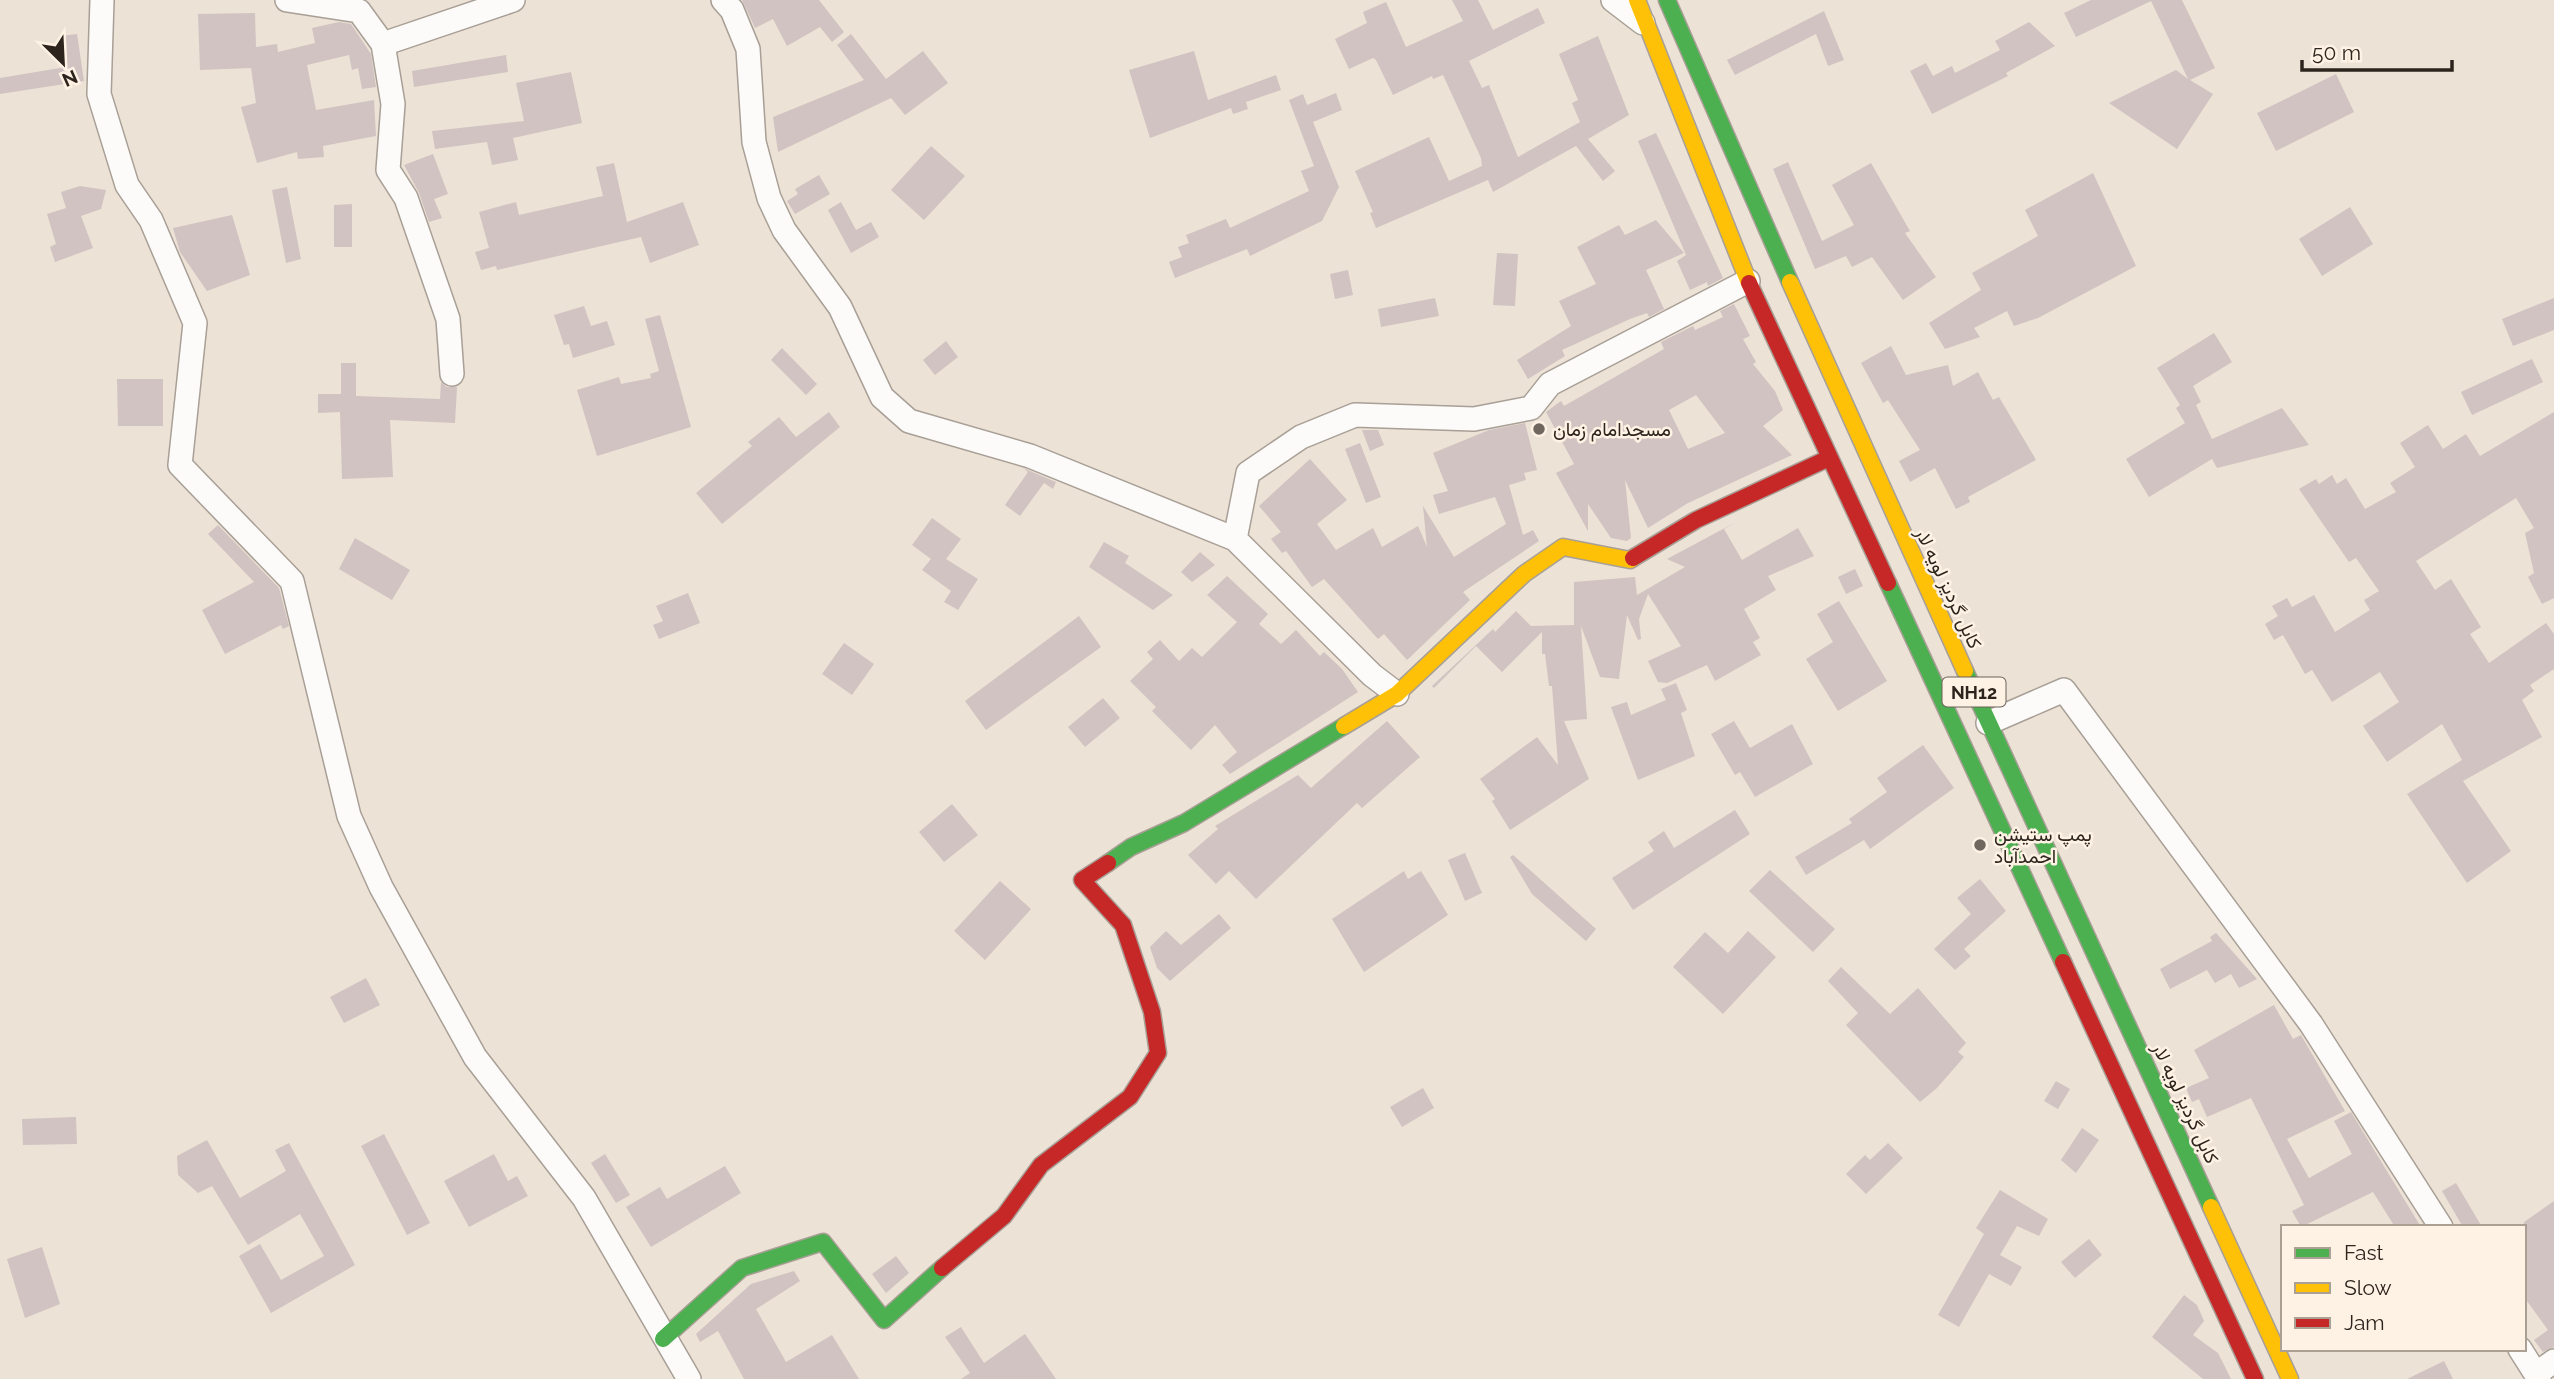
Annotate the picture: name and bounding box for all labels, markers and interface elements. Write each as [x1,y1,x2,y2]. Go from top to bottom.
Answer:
north arrow [28,28,98,98]
scale bar [2302,28,2452,72]
text: 50 m [2312,40,2361,65]
text: N [59,66,81,92]
place label: مسجدامام زمان [1553,418,1671,442]
marker: مسجدامام زمان [1531,421,1547,437]
street label: کابل گردیز لویه لار [1910,523,1987,652]
road number: NH12 [1942,678,2006,706]
place label: پمپ ستیشن احمدآباد [1994,823,2092,868]
marker: پمپ ستیشن احمدآباد [1972,837,1988,853]
street label: کابل گردیز لویه لار [2147,1038,2224,1167]
legend [2281,1225,2526,1351]
text: Fast [2344,1240,2384,1265]
text: Slow [2344,1275,2392,1300]
text: Jam [2344,1310,2385,1335]

